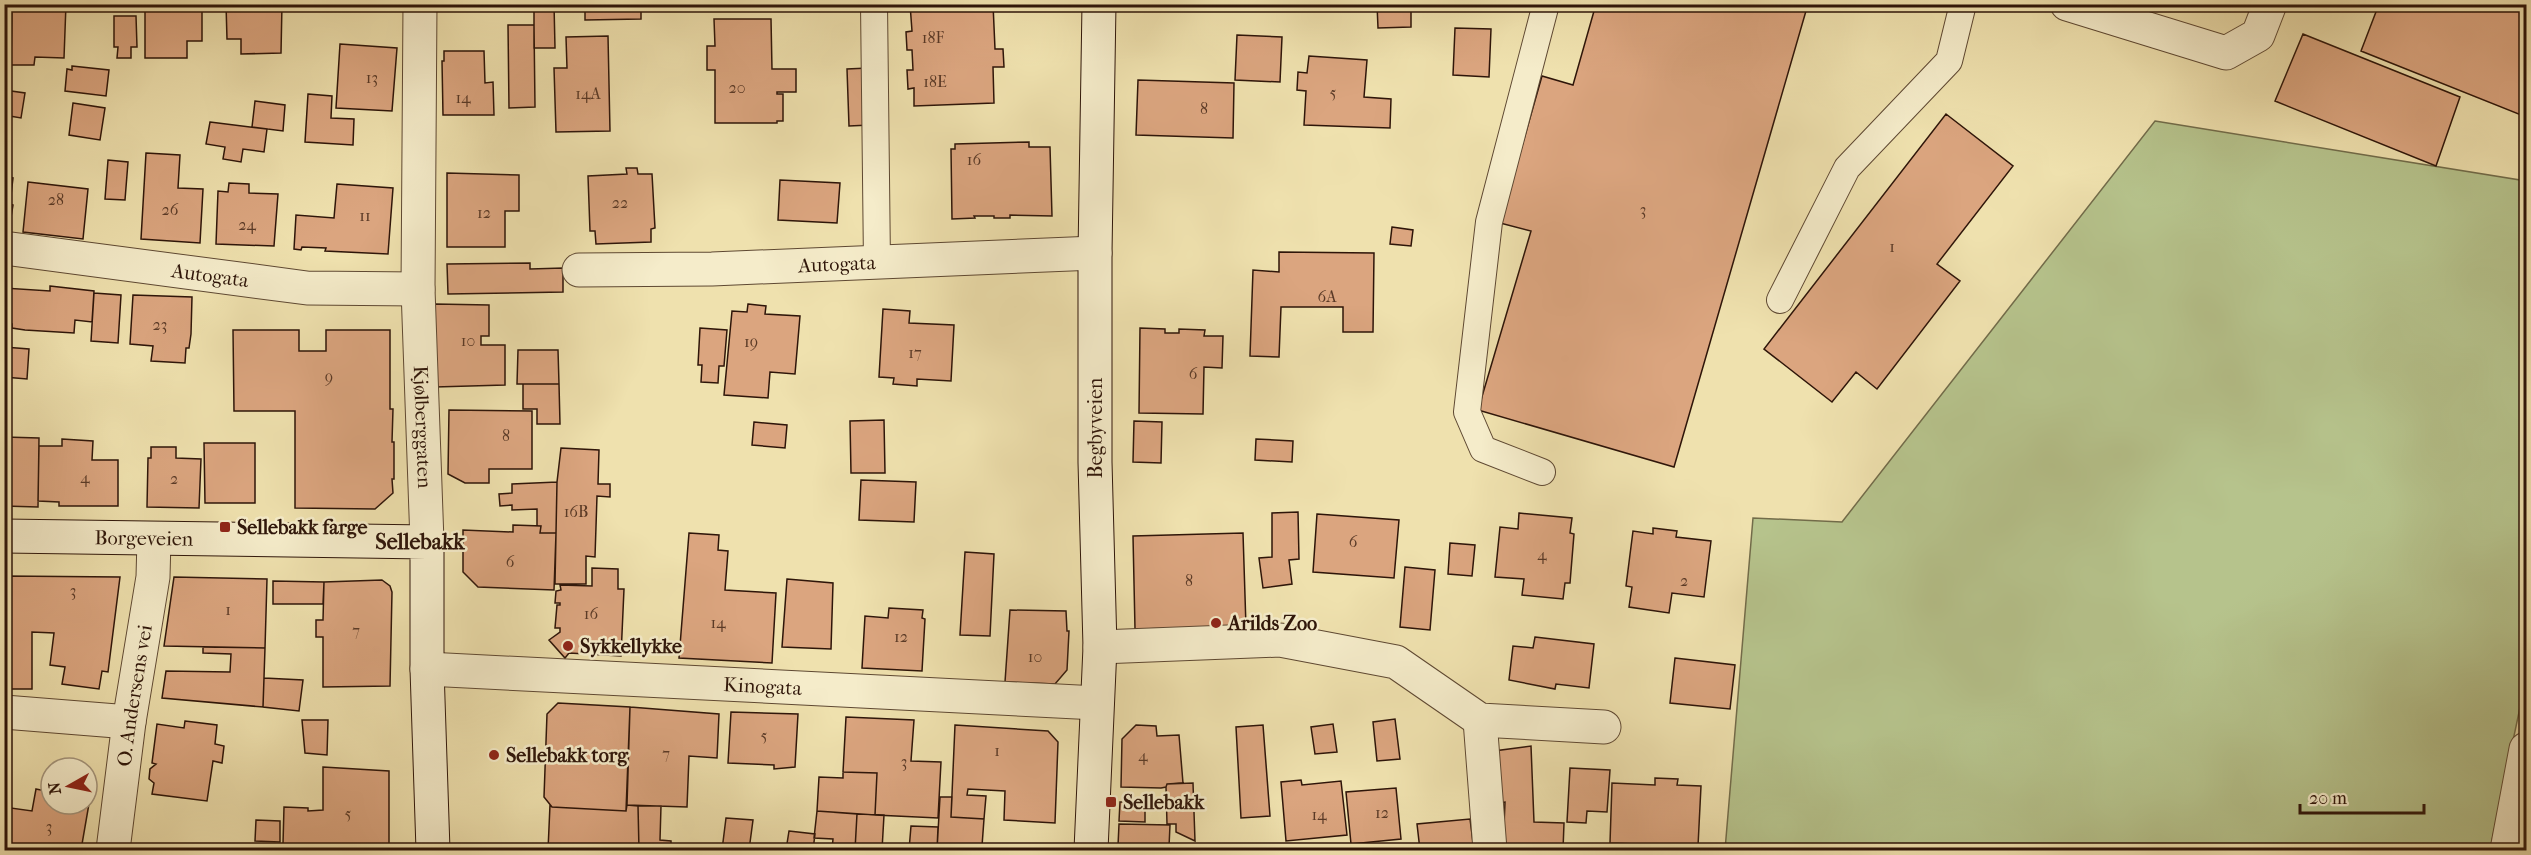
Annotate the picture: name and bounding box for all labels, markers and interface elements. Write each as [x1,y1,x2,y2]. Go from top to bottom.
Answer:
house number: 18F [922,28,945,47]
house number: 13 [366,68,378,87]
house number: 18E [923,72,947,91]
house number: 20 [728,78,746,97]
house number: 5 [1330,83,1337,102]
house number: 14A [575,84,601,103]
house number: 14 [455,88,471,107]
house number: 8 [1200,99,1208,118]
house number: 16 [967,150,981,169]
house number: 28 [48,190,64,209]
house number: 22 [612,193,628,212]
house number: 26 [162,200,179,219]
house number: 3 [1640,200,1646,219]
house number: 12 [477,203,491,222]
house number: 11 [359,206,371,225]
house number: 24 [238,215,256,234]
house number: 1 [1889,237,1895,256]
street label: Autogata [797,251,877,277]
street label: Autogata [169,259,251,292]
house number: 6A [1317,287,1337,306]
house number: 23 [153,315,167,334]
house number: 10 [461,331,475,350]
house number: 19 [744,332,758,351]
house number: 17 [908,343,922,362]
house number: 6 [1189,364,1198,383]
street label: Kjølberggaten [409,365,436,489]
house number: 9 [325,367,333,386]
street label: Begbyveien [1084,377,1107,478]
house number: 8 [502,426,510,445]
house number: 4 [80,468,90,487]
house number: 2 [170,469,178,488]
house number: 16B [564,502,588,521]
place label: Sellebakk farge [237,516,368,539]
marker: Sellebakk farge [218,520,232,534]
street label: Borgeveien [94,526,194,551]
district label: Sellebakk [375,529,465,555]
house number: 6 [1349,532,1358,551]
house number: 4 [1537,545,1547,564]
house number: 6 [506,552,515,571]
house number: 8 [1185,571,1193,590]
house number: 2 [1680,571,1688,590]
house number: 3 [70,581,76,600]
house number: 1 [225,600,231,619]
house number: 16 [584,604,598,623]
place label: Arilds Zoo [1226,612,1317,635]
house number: 14 [710,613,726,632]
marker: Arilds Zoo [1209,616,1223,630]
house number: 7 [352,621,360,640]
street label: O. Andersens vei [113,623,157,768]
house number: 12 [894,627,908,646]
place label: Sykkellykke [580,635,682,658]
marker: Sykkellykke [561,639,575,653]
house number: 10 [1028,647,1042,666]
street label: Kinogata [723,673,803,700]
house number: 5 [761,726,768,745]
house number: 1 [994,741,1000,760]
place label: Sellebakk torg [506,744,629,767]
house number: 7 [662,744,670,763]
house number: 4 [1138,746,1148,765]
marker: Sellebakk torg [487,748,501,762]
house number: 3 [901,752,907,771]
north arrow [39,756,99,816]
scale bar [2300,777,2424,815]
text: N [44,780,65,796]
text: 20 m [2309,788,2347,809]
place label: Sellebakk [1123,791,1205,814]
marker: Sellebakk [1104,795,1118,809]
house number: 12 [1375,803,1389,822]
house number: 5 [345,804,352,823]
house number: 14 [1311,805,1327,824]
house number: 3 [46,817,52,836]

